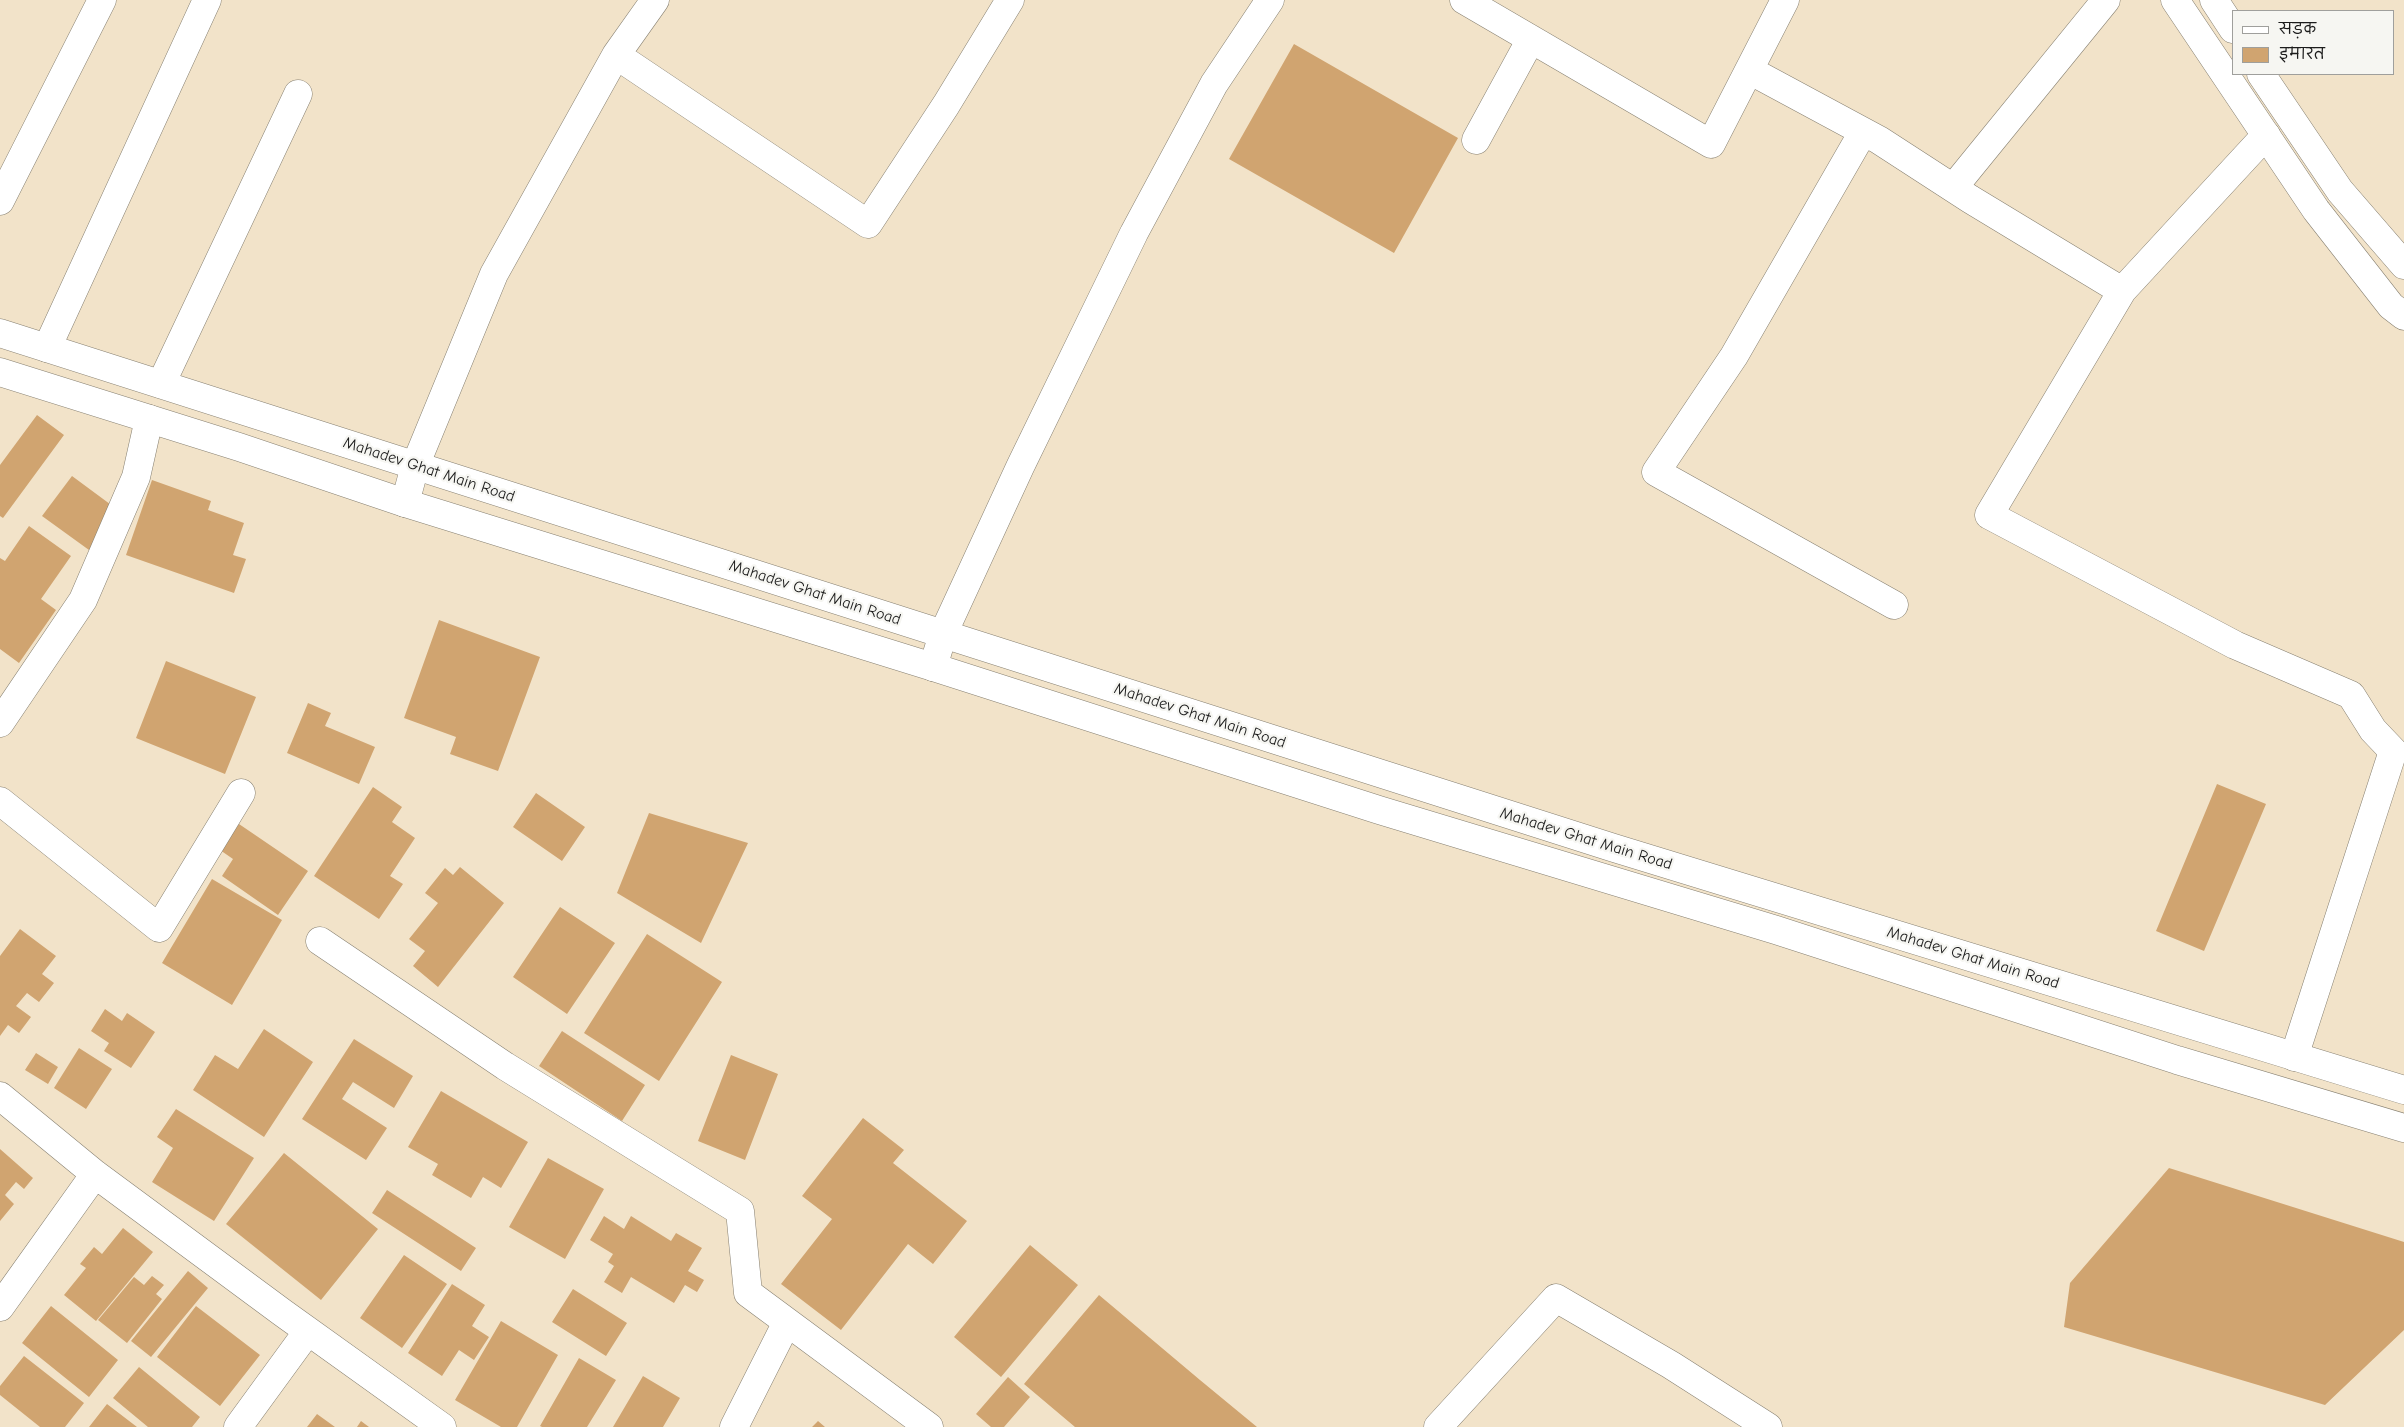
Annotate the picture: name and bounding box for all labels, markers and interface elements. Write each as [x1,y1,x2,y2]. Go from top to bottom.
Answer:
legend [2232,10,2394,75]
text: सड़क [2279,20,2316,38]
text: इमारत [2279,45,2325,63]
street label: Mahadev Ghat Main Road [341,433,517,507]
street label: Mahadev Ghat Main Road [727,556,903,630]
street label: Mahadev Ghat Main Road [1112,679,1288,753]
street label: Mahadev Ghat Main Road [1497,804,1675,874]
street label: Mahadev Ghat Main Road [1884,923,2062,993]

